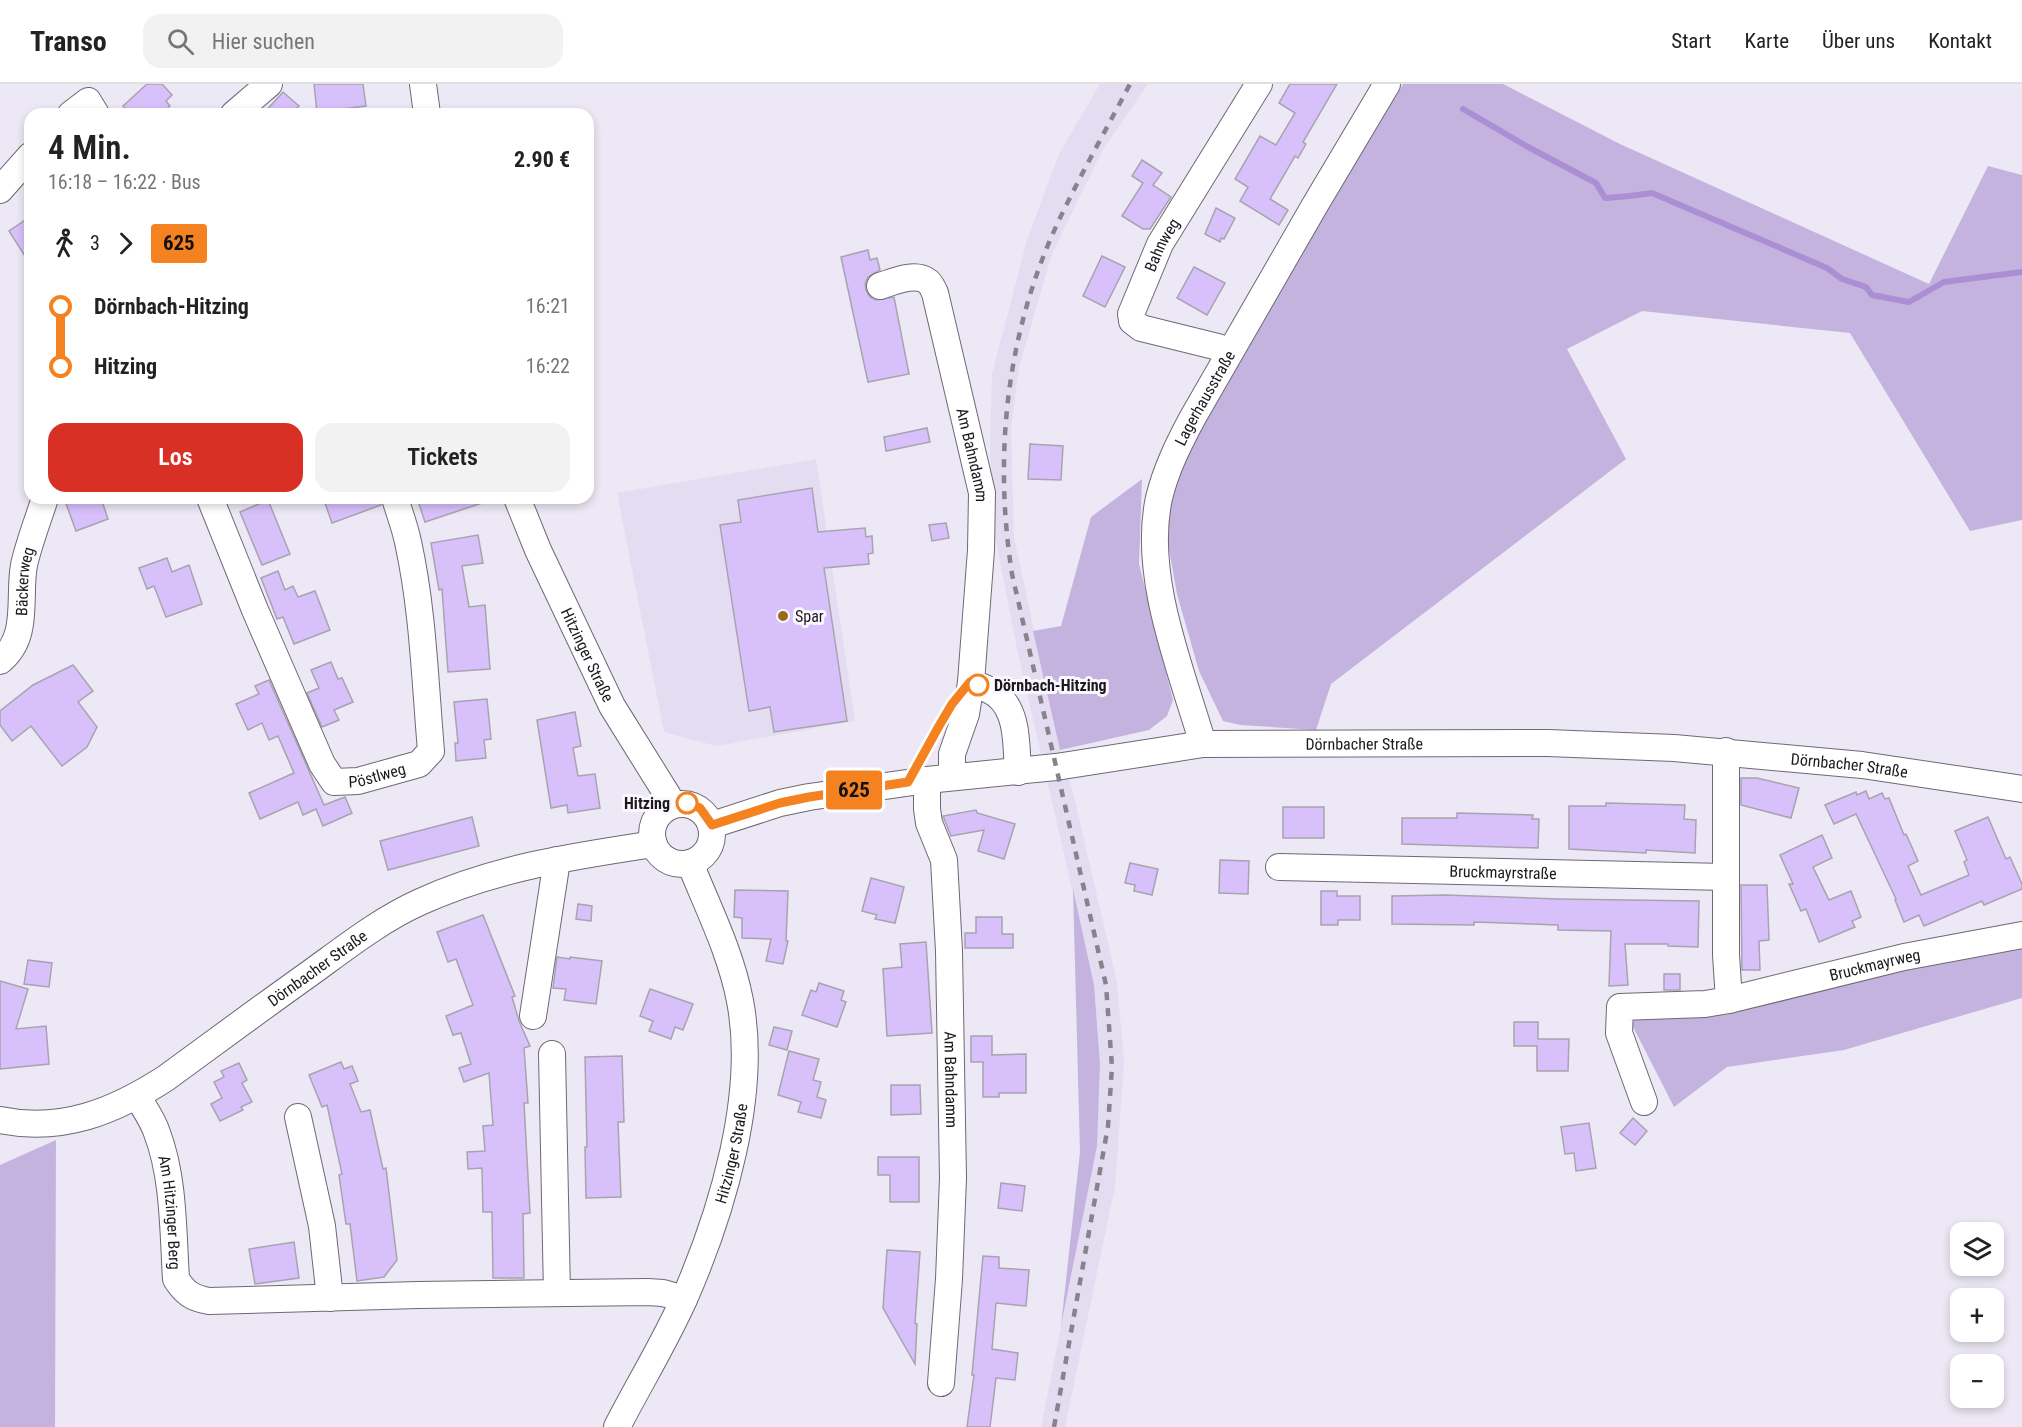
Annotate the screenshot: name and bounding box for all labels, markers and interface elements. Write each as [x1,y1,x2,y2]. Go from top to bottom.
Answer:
search box [143,14,563,68]
text: Transo [30,25,107,58]
icon: search [164,25,197,58]
text: Hier suchen [212,29,315,54]
text: Start [1671,29,1712,53]
text: Karte [1745,29,1789,53]
text: Über uns [1822,29,1895,53]
text: Kontakt [1928,29,1992,53]
text: 4 Min. [48,128,131,167]
text: 2.90 € [514,147,570,172]
text: 16:18 – 16:22 · Bus [48,170,201,194]
street label: Bahnweg [1140,215,1183,274]
icon: walk [48,227,81,260]
icon: forward [109,227,142,260]
text: 3 [90,231,100,255]
text: 625 [163,231,195,255]
text: Dörnbach-Hitzing [94,294,249,319]
text: 16:21 [526,294,570,318]
street label: Lagerhausstraße [1170,347,1239,449]
text: Hitzing [94,354,157,379]
text: 16:22 [526,354,570,378]
street label: Am Bahndamm [953,406,992,502]
button: Los [48,423,303,492]
button: Tickets [315,423,570,492]
street label: Bäckerweg [12,545,38,616]
street label: Hitzinger Straße [557,605,618,705]
place label: Spar [795,607,824,626]
marker: Spar [776,609,790,623]
marker: Dörnbach-Hitzing [967,674,989,696]
place label: Dörnbach-Hitzing [994,676,1107,695]
street label: Dörnbacher Straße [1305,734,1423,753]
street label: Dörnbacher Straße [1790,749,1909,781]
street label: Pöstlweg [348,759,408,791]
line badge: 625 [820,770,888,810]
text: 625 [838,778,870,802]
marker: Hitzing [676,792,698,814]
place label: Hitzing [624,794,670,813]
street label: Bruckmayrstraße [1449,861,1557,883]
street label: Dörnbacher Straße [264,926,370,1010]
street label: Bruckmayrweg [1827,945,1922,985]
street label: Am Bahndamm [941,1031,962,1128]
street label: Hitzinger Straße [711,1102,751,1206]
street label: Am Hitzinger Berg [155,1153,185,1270]
map controls [1950,1222,2004,1408]
button: layers [1950,1222,2004,1276]
button: + [1950,1288,2004,1342]
button: − [1950,1354,2004,1408]

